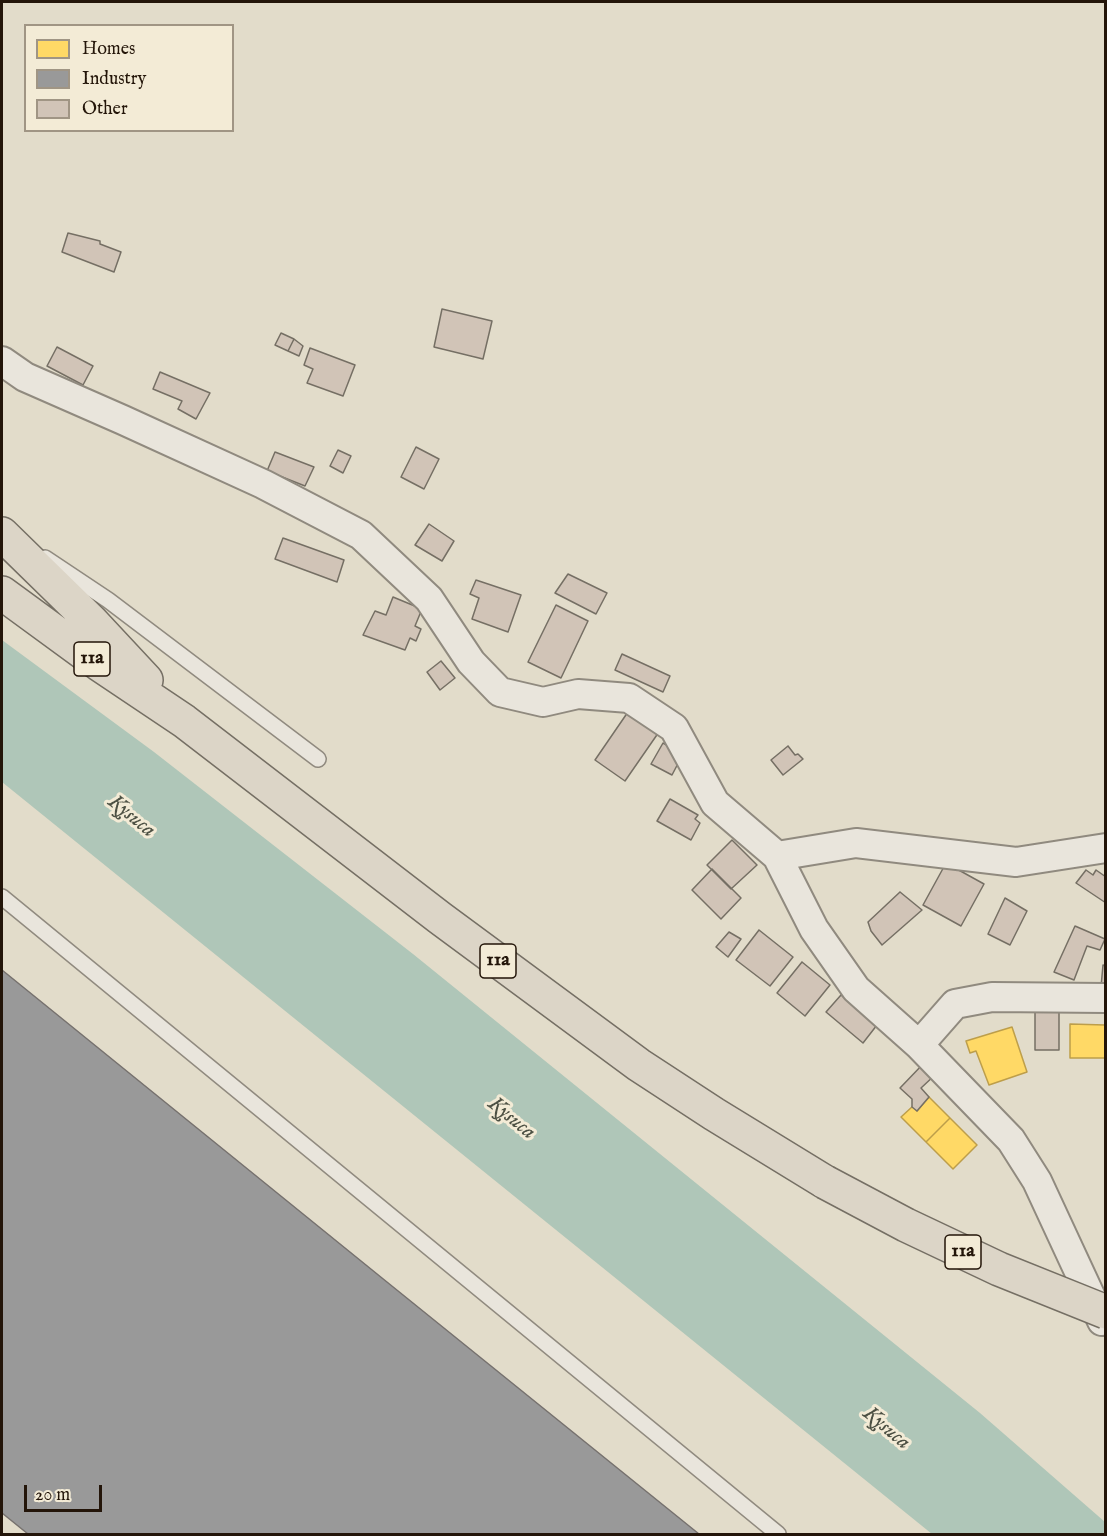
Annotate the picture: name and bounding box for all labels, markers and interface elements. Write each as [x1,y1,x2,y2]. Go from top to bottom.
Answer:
legend [24,24,234,132]
text: Homes [82,38,135,61]
text: Industry [82,68,146,91]
text: Other [82,98,128,121]
road number: 11a [74,642,110,676]
water label: Kysuca [102,790,160,844]
road number: 11a [480,944,516,978]
water label: Kysuca [482,1092,540,1146]
road number: 11a [945,1235,981,1269]
water label: Kysuca [857,1401,915,1457]
scale bar [27,1473,105,1511]
text: 20 m [35,1484,70,1507]

